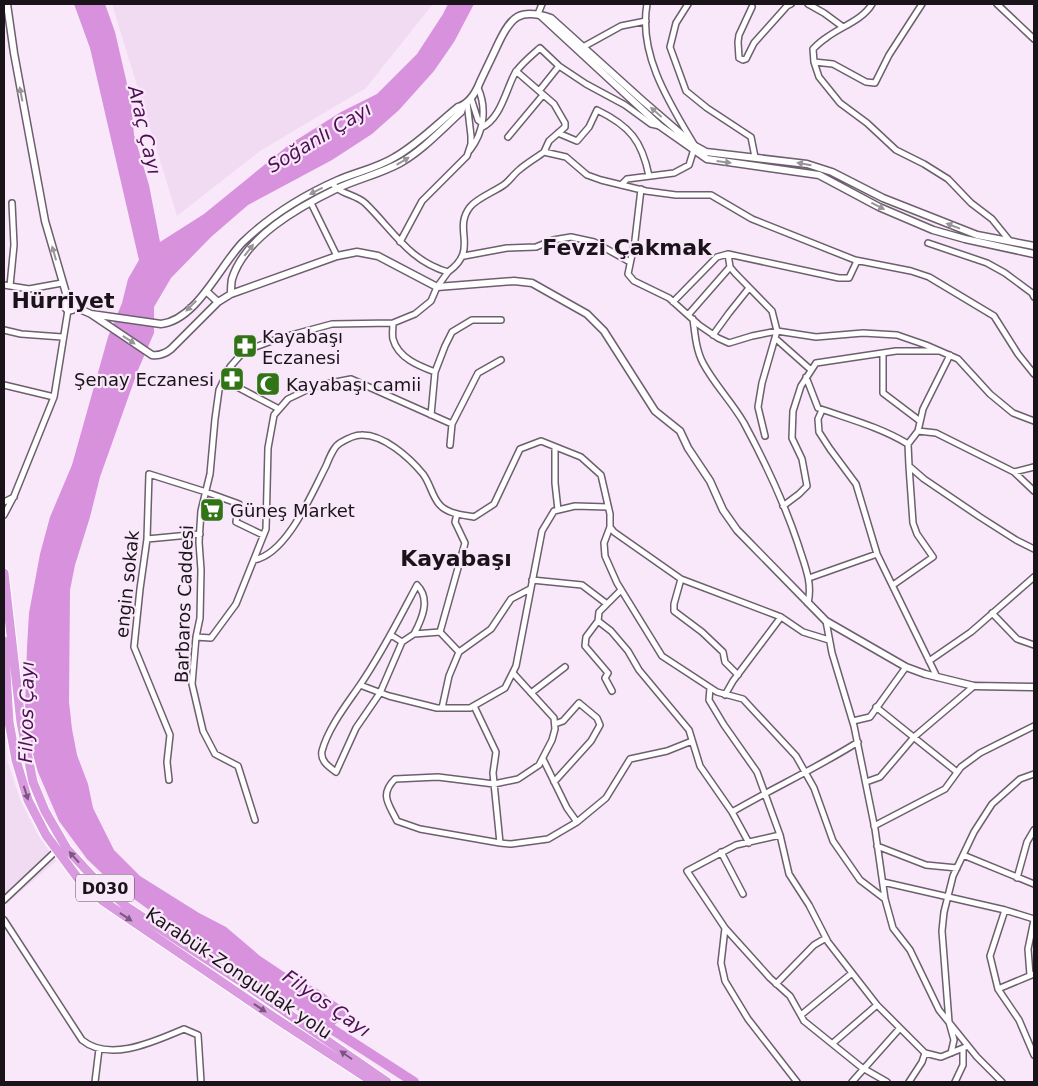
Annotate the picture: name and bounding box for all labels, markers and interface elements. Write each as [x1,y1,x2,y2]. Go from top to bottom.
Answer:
water label: Araç Çayı [124,82,166,177]
one-way arrow [17,85,25,101]
water label: Soğanlı Çayı [263,97,375,177]
one-way arrow [650,107,662,118]
one-way arrow [396,156,409,165]
one-way arrow [717,158,733,166]
one-way arrow [796,160,811,168]
one-way arrow [309,187,324,195]
one-way arrow [871,202,885,210]
one-way arrow [945,222,960,230]
district label: Fevzi Çakmak [542,235,713,260]
one-way arrow [244,244,255,257]
one-way arrow [50,245,58,261]
district label: Hürriyet [11,288,115,313]
one-way arrow [185,300,197,312]
place label: Kayabaşı Eczanesi [262,326,343,368]
pharmacy icon: Kayabaşı Eczanesi [232,333,258,359]
one-way arrow [122,335,135,345]
pharmacy icon: Şenay Eczanesi [219,366,245,392]
place label: Şenay Eczanesi [74,369,214,390]
mosque icon: Kayabaşı camii [255,371,281,397]
place label: Kayabaşı camii [286,374,421,395]
supermarket icon: Güneş Market [199,497,225,523]
place label: Güneş Market [230,500,355,521]
street label: Barbaros Caddesi [171,525,197,683]
street label: engin sokak [111,529,143,639]
district label: Kayabaşı [400,546,512,571]
water label: Filyos Çayı [14,661,38,763]
one-way arrow [22,785,30,800]
one-way arrow [68,852,80,864]
road number: D030 [76,874,134,901]
street label: Karabük-Zonguldak yolu [142,903,336,1043]
one-way arrow [119,912,133,922]
water label: Filyos Çayı [279,965,375,1041]
one-way arrow [253,1003,267,1013]
one-way arrow [340,1050,353,1060]

